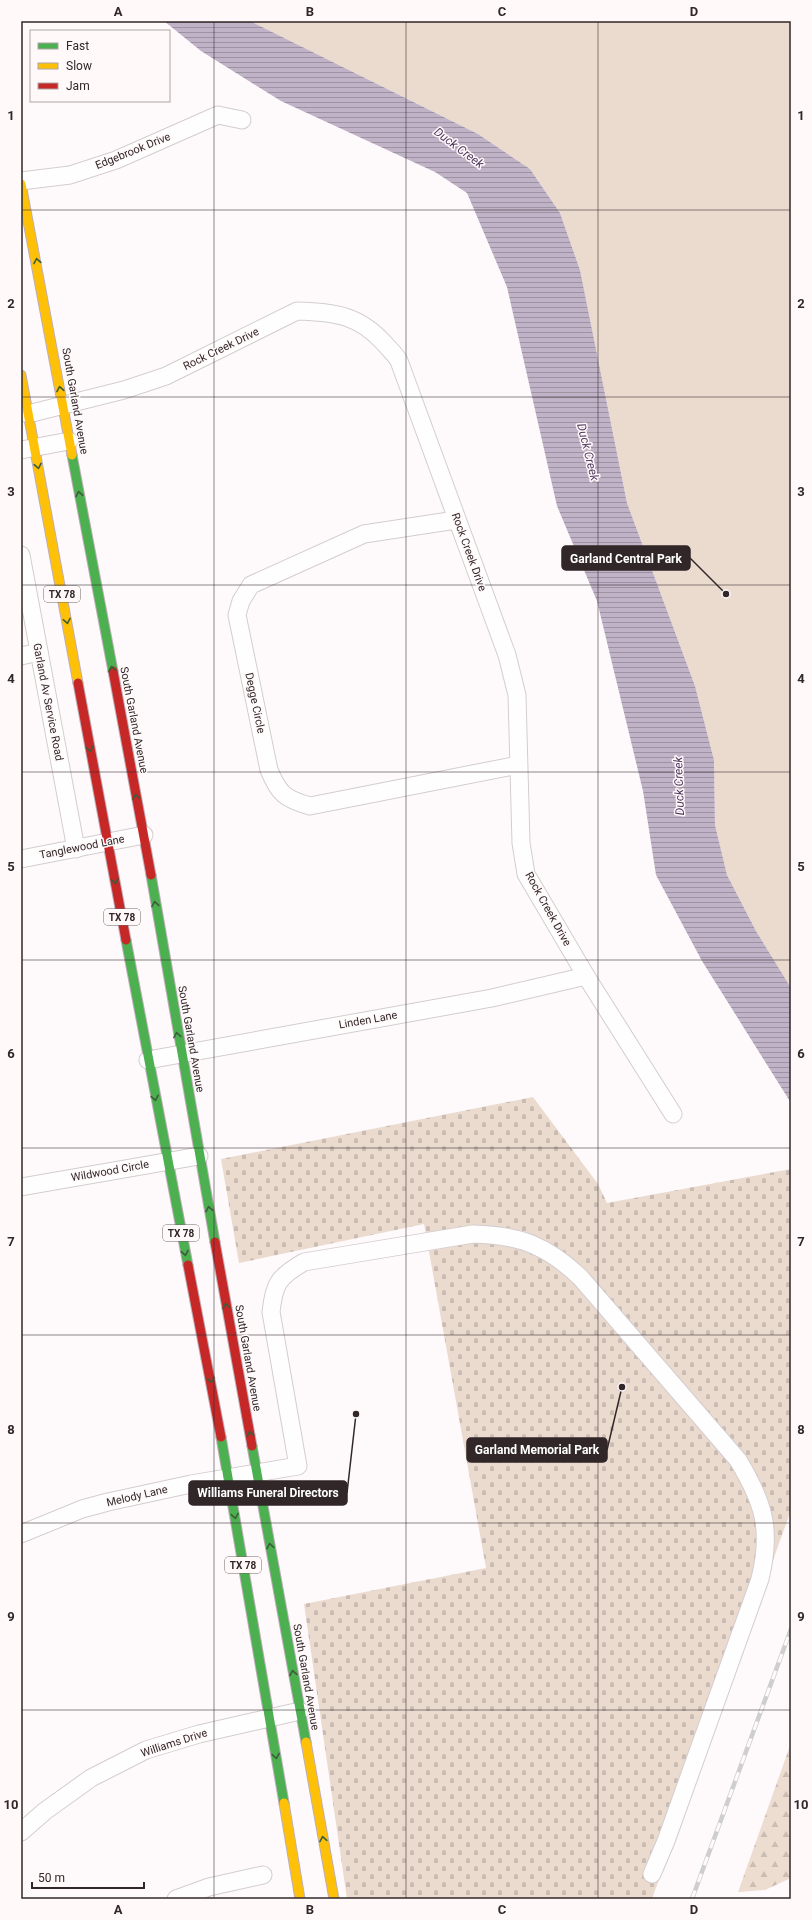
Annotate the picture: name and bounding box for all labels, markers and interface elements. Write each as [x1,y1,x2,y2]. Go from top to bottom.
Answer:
text: A [114,4,123,19]
text: B [306,4,314,19]
text: C [498,4,507,19]
text: D [690,4,698,19]
legend [30,30,170,102]
text: Fast [66,39,89,53]
text: Slow [66,59,92,73]
text: Jam [66,79,90,93]
text: 1 [7,108,15,123]
text: 1 [797,108,805,123]
water label: Duck Creek [431,125,488,172]
street label: Edgebrook Drive [94,130,173,172]
one-way arrow [33,258,42,264]
text: 2 [7,296,15,311]
text: 2 [797,296,805,311]
street label: Rock Creek Drive [181,325,261,373]
street label: South Garland Avenue [59,347,91,456]
one-way arrow [56,386,65,392]
water label: Duck Creek [574,422,602,483]
one-way arrow [33,463,41,469]
text: 3 [7,484,15,499]
text: 3 [797,484,805,499]
one-way arrow [76,491,84,497]
street label: Rock Creek Drive [449,511,489,593]
callout: Garland Central Park [562,546,690,570]
text: Garland Central Park [570,552,683,566]
road number: TX 78 [44,586,80,602]
one-way arrow [62,618,70,624]
street label: Garland Av Service Road [30,642,66,762]
one-way arrow [109,666,117,672]
street label: South Garland Avenue [117,666,151,774]
text: 4 [7,671,15,686]
street label: Degge Circle [242,671,268,735]
text: 4 [797,671,805,686]
one-way arrow [86,746,94,752]
water label: Duck Creek [671,755,687,816]
one-way arrow [133,794,141,800]
street label: Tanglewood Lane [38,832,126,862]
text: 5 [7,859,15,874]
text: 5 [797,859,805,874]
street label: Rock Creek Drive [522,870,574,948]
one-way arrow [110,878,119,884]
one-way arrow [151,901,160,907]
road number: TX 78 [104,909,140,925]
street label: South Garland Avenue [175,985,207,1094]
street label: Linden Lane [338,1008,398,1032]
one-way arrow [174,1031,182,1038]
text: 6 [7,1046,15,1061]
text: 6 [797,1046,805,1061]
one-way arrow [150,1095,159,1101]
street label: Wildwood Circle [70,1158,150,1184]
one-way arrow [205,1206,213,1212]
road number: TX 78 [163,1225,199,1241]
text: 7 [7,1234,15,1249]
text: 7 [797,1234,805,1249]
one-way arrow [181,1250,189,1256]
one-way arrow [223,1303,231,1309]
street label: South Garland Avenue [232,1304,264,1413]
one-way arrow [206,1377,214,1384]
text: 8 [7,1422,15,1437]
text: 8 [797,1422,805,1437]
one-way arrow [246,1431,255,1437]
callout: Garland Memorial Park [467,1438,607,1462]
text: Garland Memorial Park [475,1443,600,1457]
callout: Williams Funeral Directors [189,1481,347,1505]
street label: Melody Lane [105,1483,169,1509]
text: Williams Funeral Directors [197,1486,339,1500]
one-way arrow [230,1513,239,1519]
one-way arrow [266,1543,275,1549]
road number: TX 78 [225,1557,261,1573]
text: 9 [7,1609,15,1624]
text: 9 [797,1609,805,1624]
street label: South Garland Avenue [290,1623,322,1732]
one-way arrow [289,1669,298,1676]
street label: Williams Drive [139,1726,209,1760]
one-way arrow [271,1753,280,1759]
text: 10 [4,1797,18,1812]
text: 10 [794,1797,808,1812]
one-way arrow [320,1836,328,1843]
scale bar [32,1864,144,1890]
text: 50 m [38,1871,65,1885]
text: A [114,1902,123,1917]
text: B [306,1902,314,1917]
text: C [498,1902,507,1917]
text: D [690,1902,698,1917]

